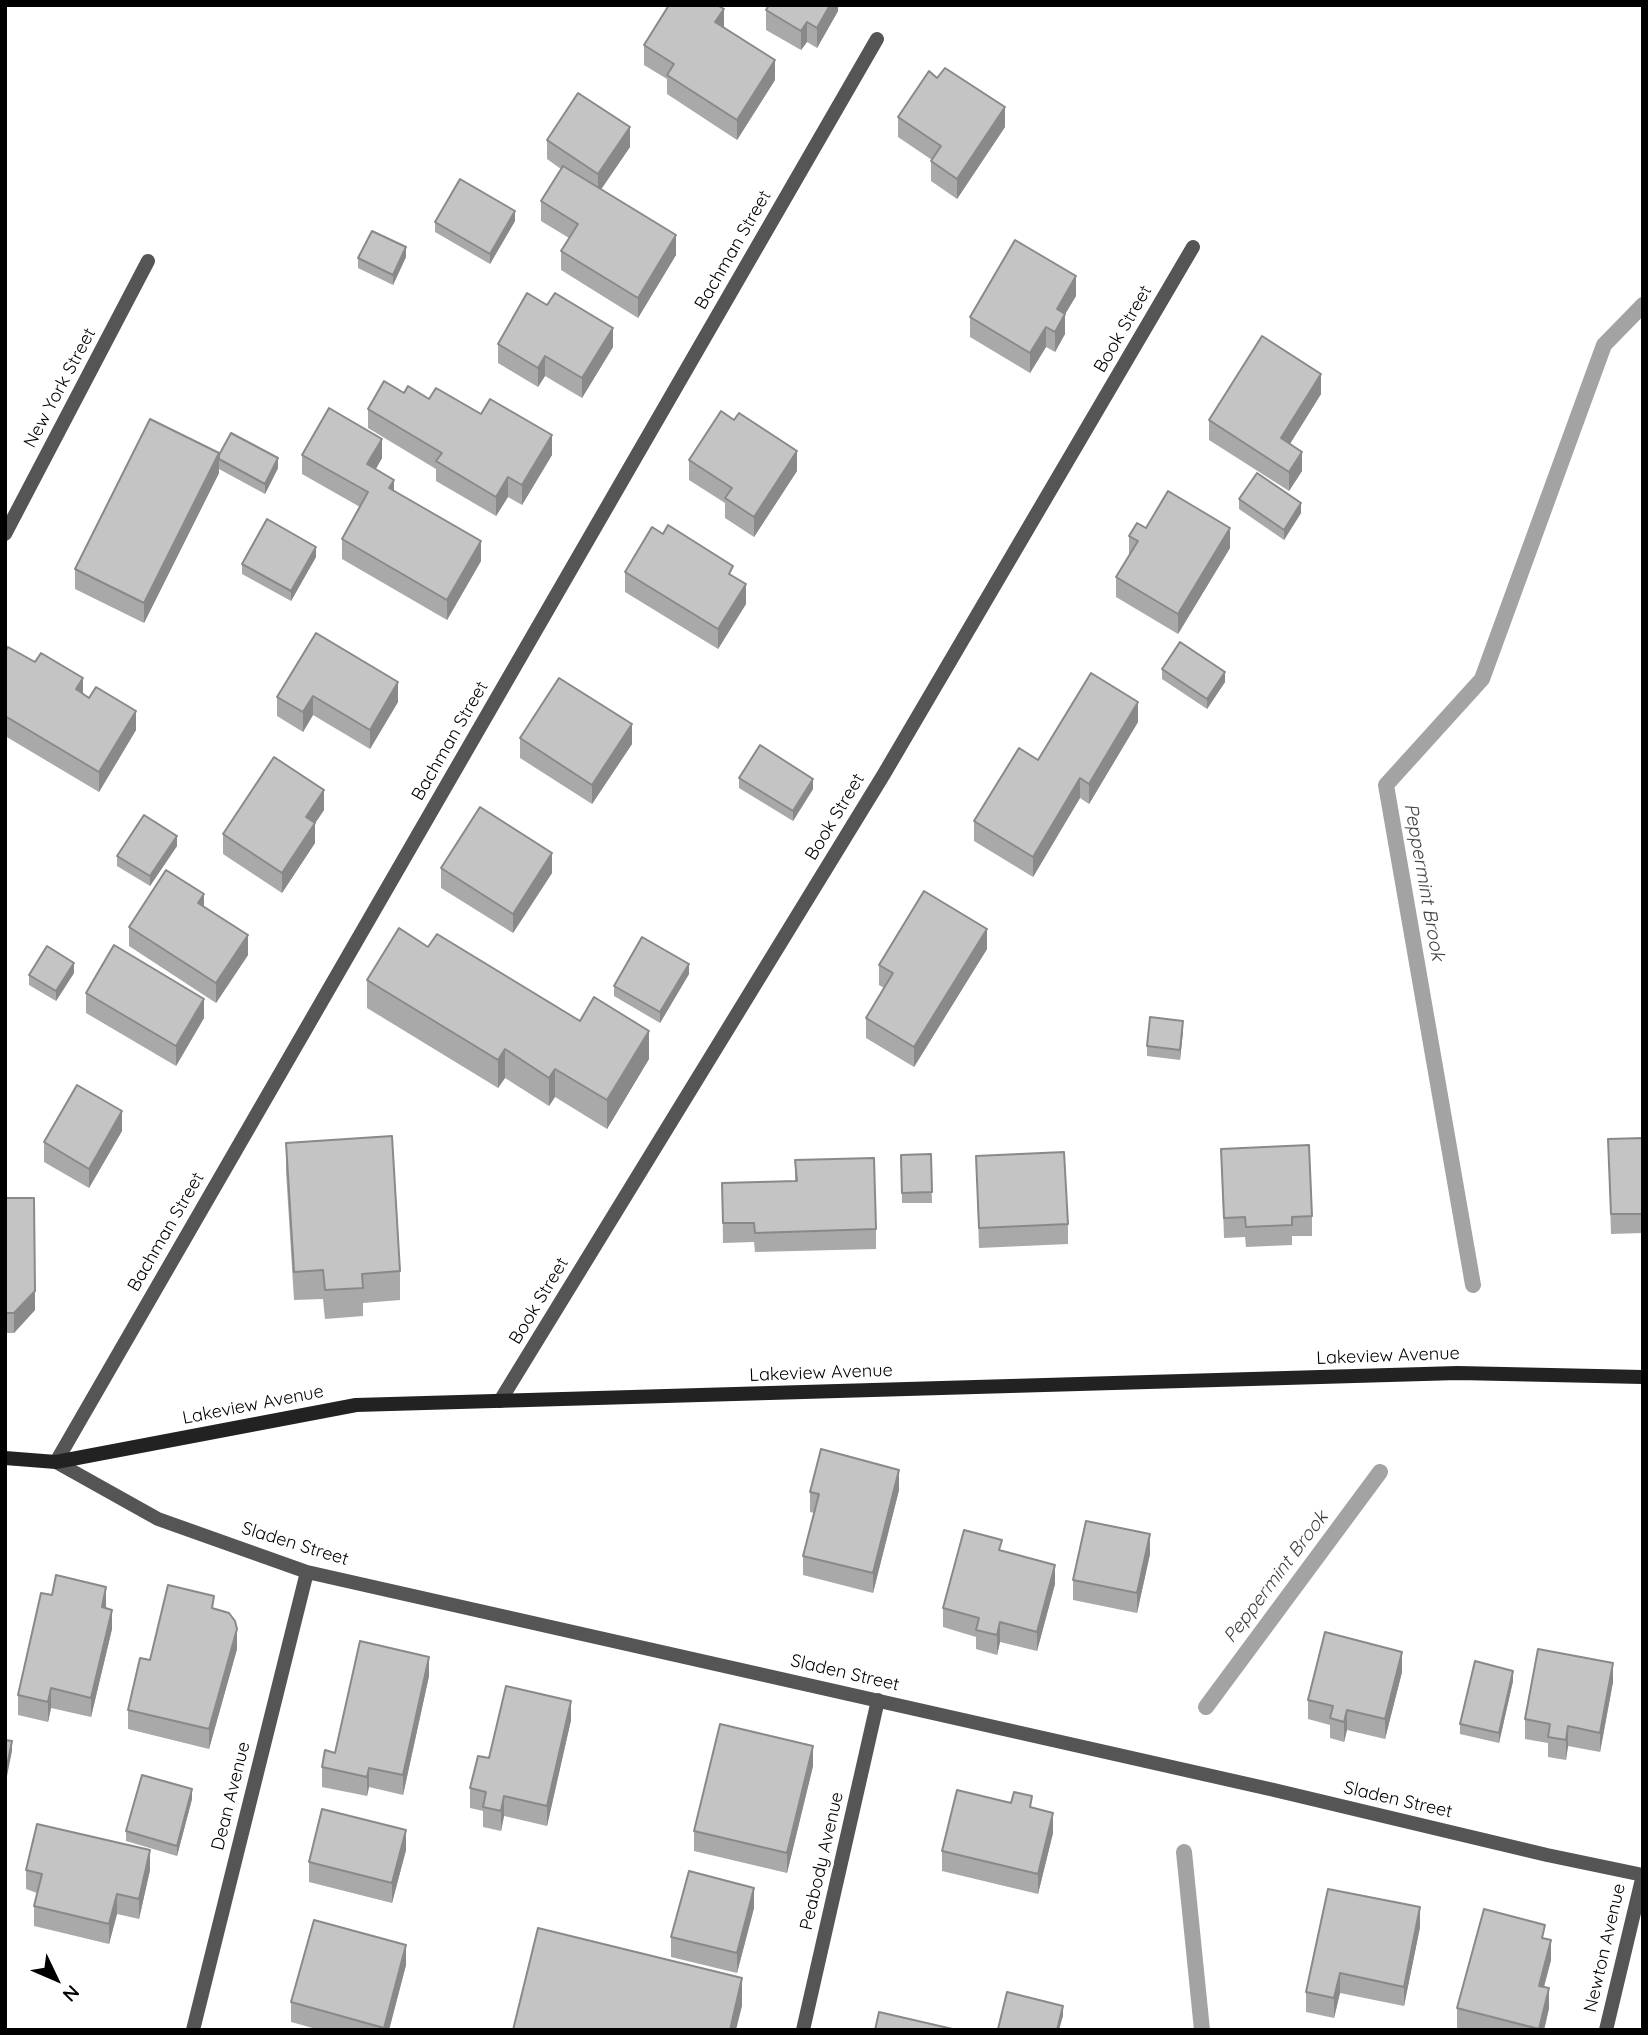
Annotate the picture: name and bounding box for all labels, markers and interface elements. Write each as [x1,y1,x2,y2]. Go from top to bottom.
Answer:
street label: Bachman Street [690,187,776,313]
street label: Book Street [1089,282,1157,376]
street label: New York Street [19,324,101,452]
street label: Bachman Street [407,678,493,804]
street label: Book Street [801,770,869,864]
water label: Peppermint Brook [1399,802,1449,962]
street label: Bachman Street [123,1169,209,1295]
street label: Book Street [505,1254,573,1348]
street label: Lakeview Avenue [1316,1343,1460,1369]
street label: Lakeview Avenue [749,1360,893,1386]
street label: Lakeview Avenue [181,1381,325,1429]
water label: Peppermint Brook [1219,1507,1333,1647]
street label: Sladen Street [239,1517,351,1571]
street label: Sladen Street [789,1650,901,1696]
street label: Dean Avenue [207,1739,255,1853]
street label: Sladen Street [1342,1777,1454,1823]
street label: Peabody Avenue [796,1790,848,1932]
street label: Newton Avenue [1580,1882,1630,2014]
north arrow [21,1944,91,2014]
text: N [58,1980,85,2007]

